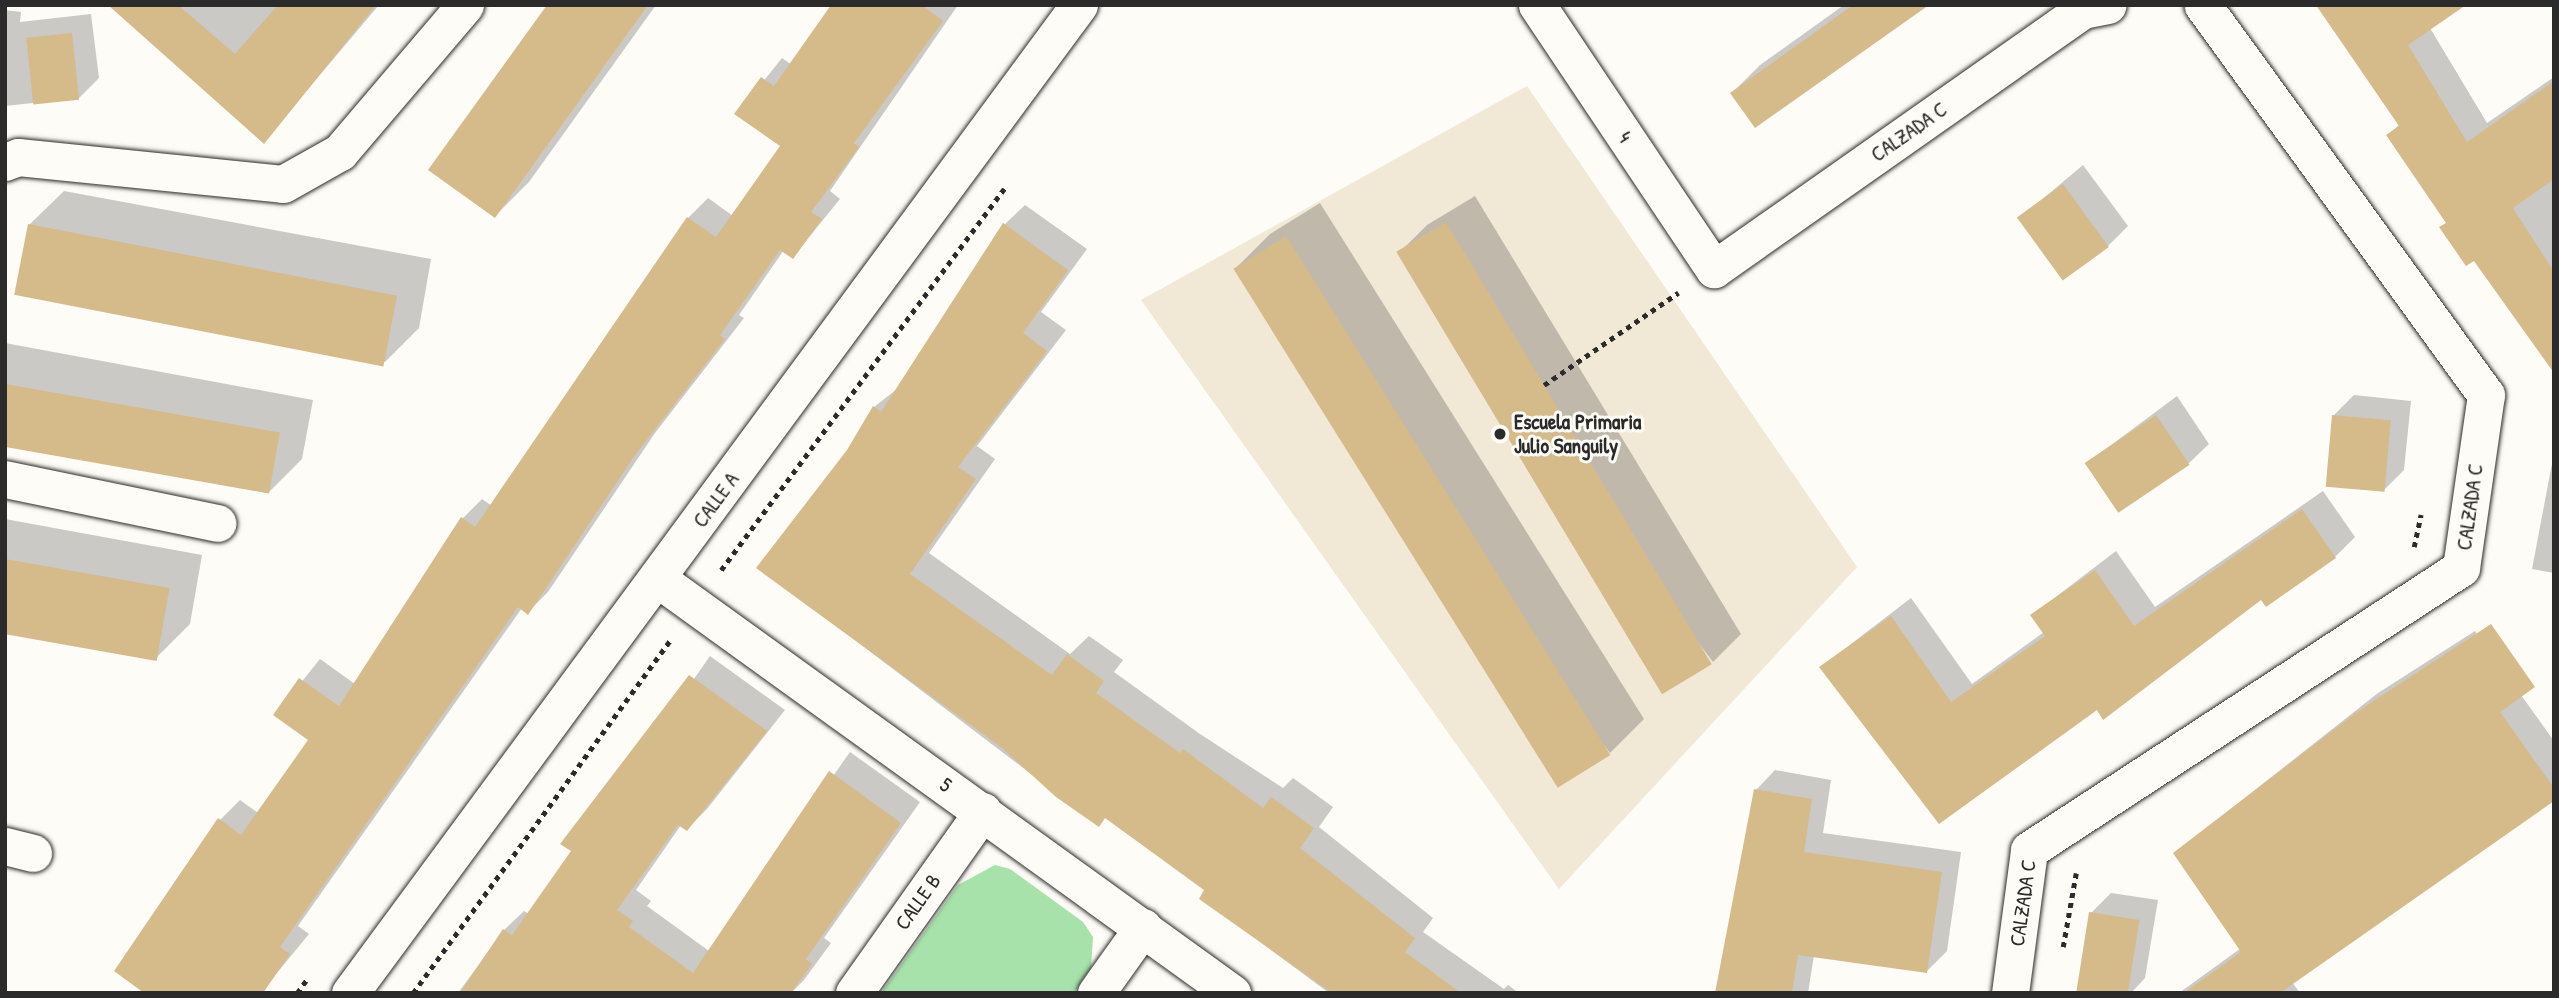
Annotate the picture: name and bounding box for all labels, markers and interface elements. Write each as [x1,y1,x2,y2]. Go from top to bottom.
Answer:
street label: CALZADA C [1866,97,1952,167]
street label: 4 [1612,127,1638,147]
place label: Escuela Primaria Julio Sanguily [1514,409,1641,459]
marker: Escuela Primaria Julio Sanguily [1492,426,1508,442]
street label: CALZADA C [2451,462,2489,552]
street label: CALLE A [688,468,744,532]
street label: 5 [935,772,957,798]
street label: CALZADA C [2004,858,2042,948]
street label: CALLE B [890,869,946,935]

